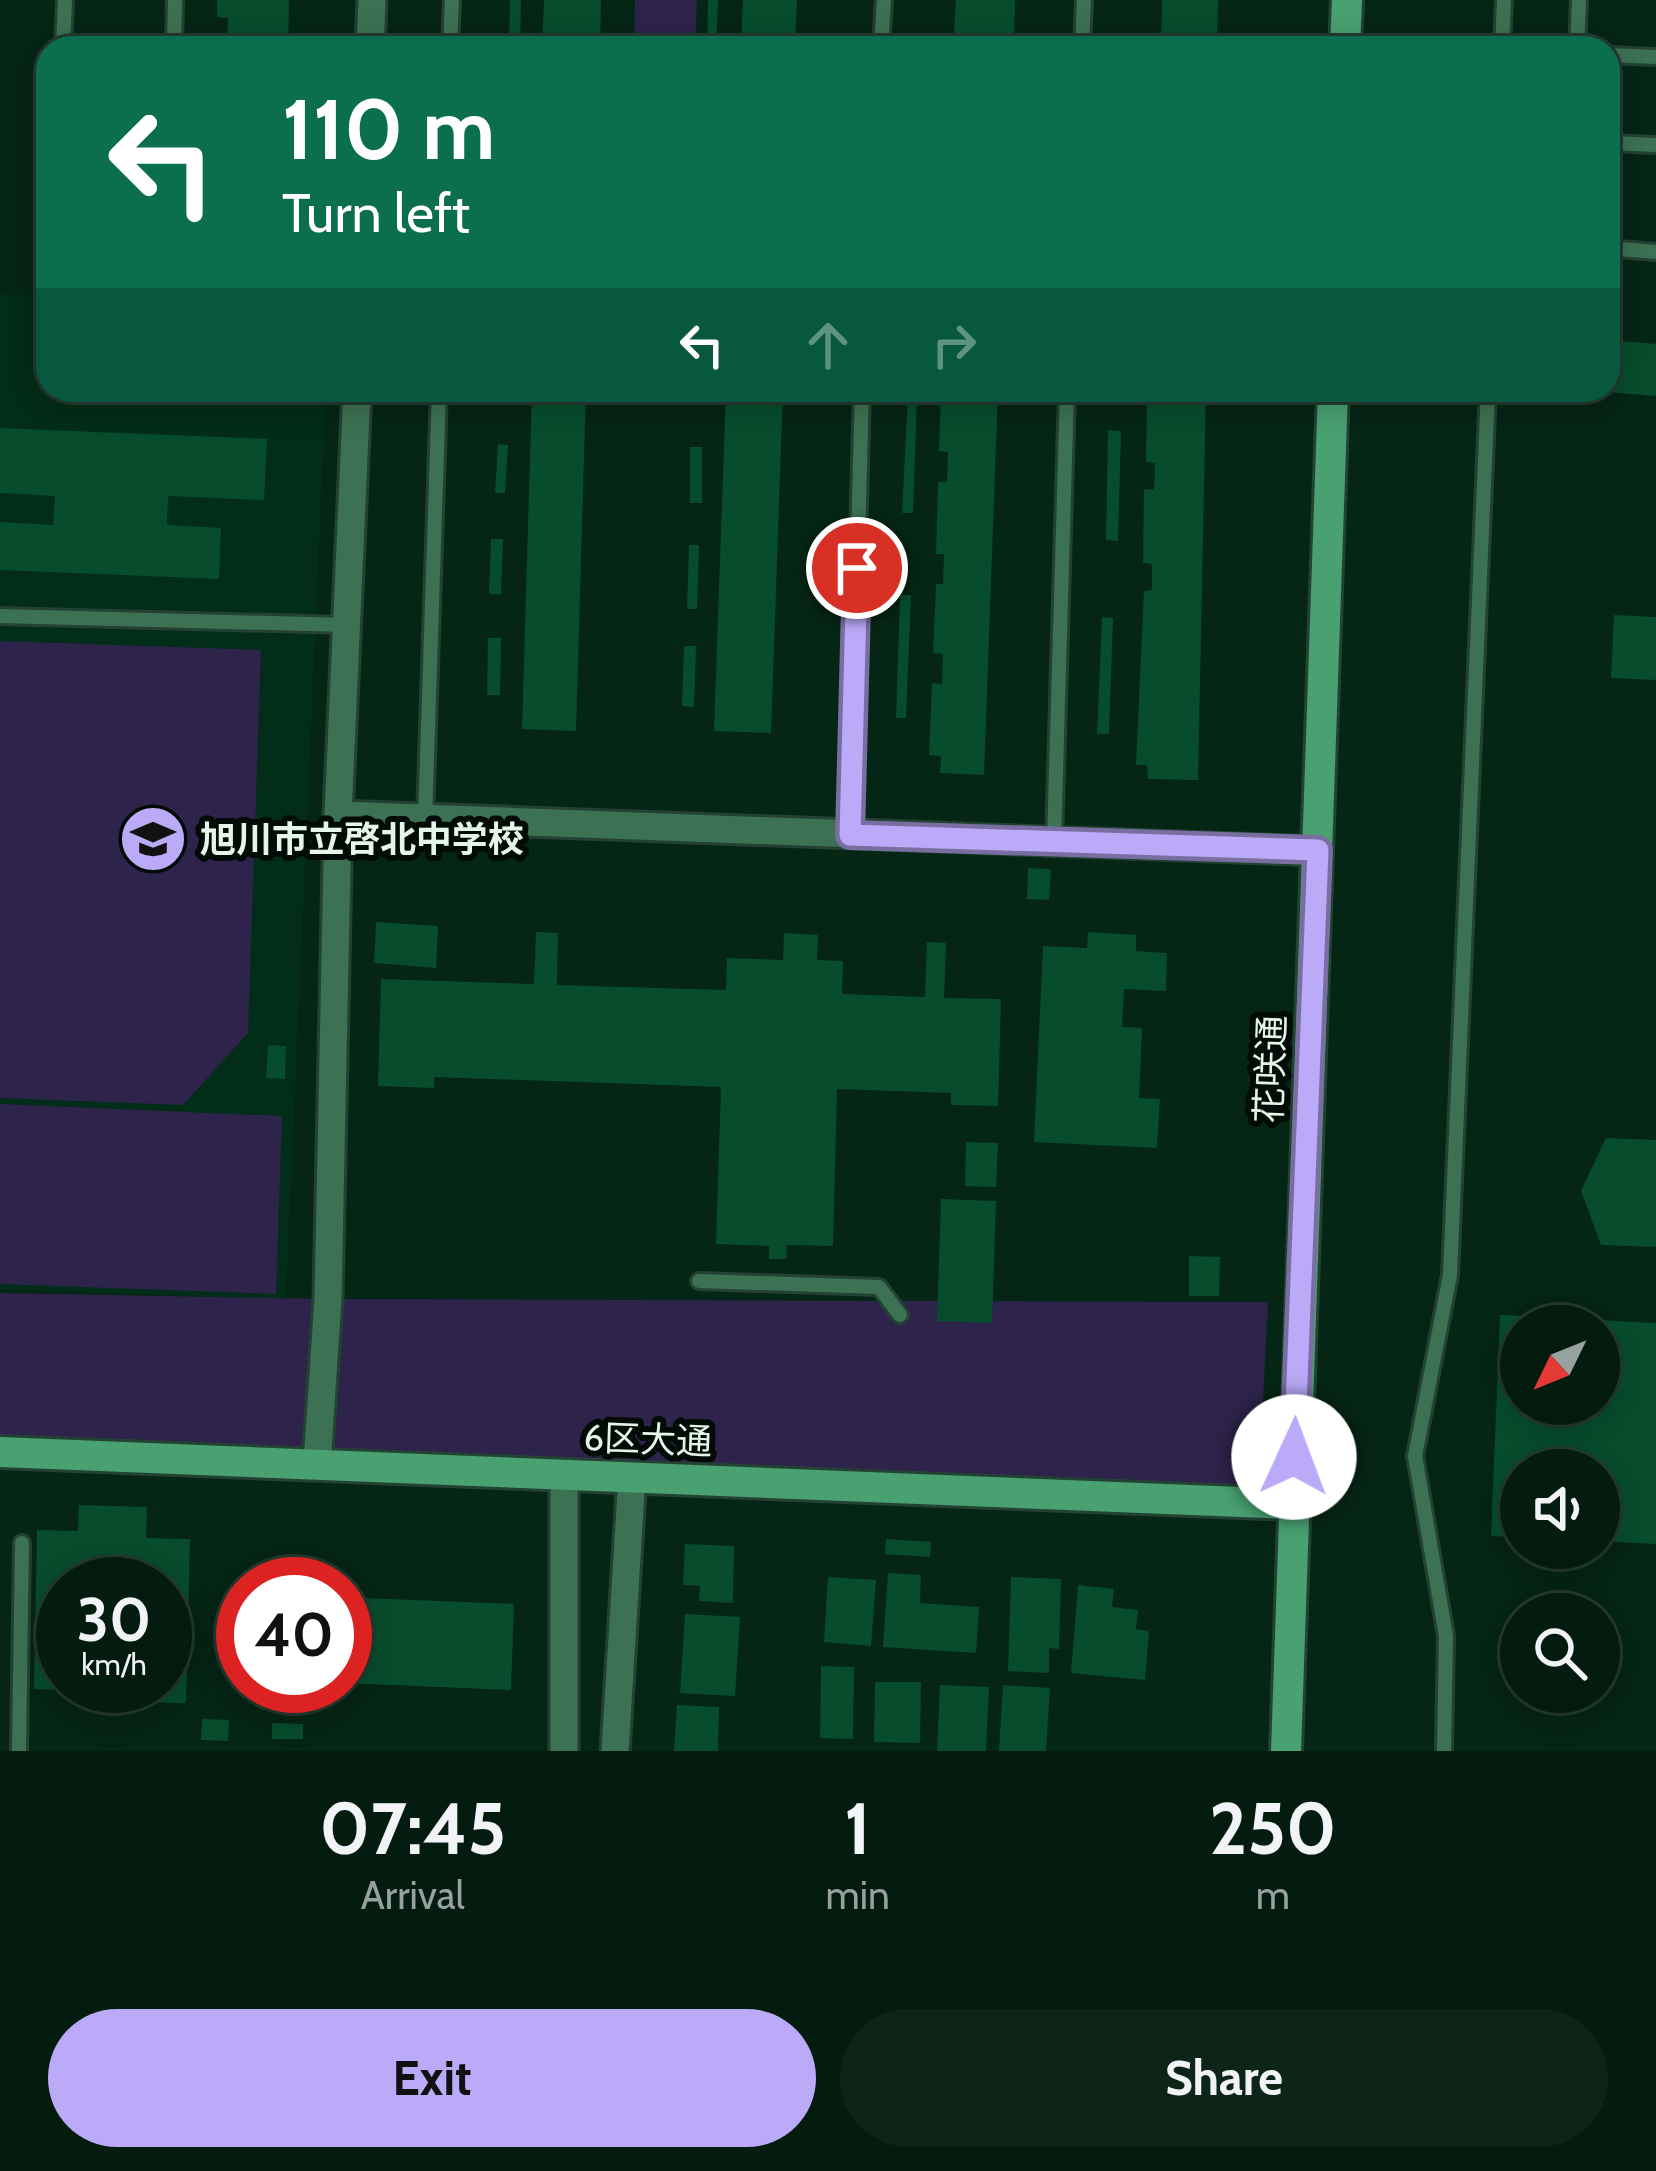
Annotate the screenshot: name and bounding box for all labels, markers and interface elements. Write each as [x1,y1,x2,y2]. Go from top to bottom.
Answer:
text: 110 m [282,78,495,180]
icon: left [84,84,240,240]
text: Turn left [282,180,470,246]
icon: left [669,312,735,378]
icon: ahead [795,312,861,378]
icon: right [921,312,987,378]
pin [806,517,908,619]
icon: arrive [824,535,890,601]
school or university icon: 旭川市立啓北中学校 [118,804,188,874]
place label: 旭川市立啓北中学校 [200,817,524,861]
street label: 花咲通 [1246,1014,1294,1124]
north arrow [1500,1305,1620,1425]
map controls [1500,1305,1620,1713]
position arrow [1231,1394,1357,1520]
street label: 6区大通 [583,1415,713,1463]
button: sound [1500,1449,1620,1569]
speed limit sign: 40 [216,1557,372,1713]
text: 30 [77,1583,151,1656]
button: search [1500,1593,1620,1713]
text: km/h [81,1646,147,1683]
text: 07:45 [319,1785,506,1872]
text: 1 [844,1785,871,1872]
text: 250 [1209,1785,1337,1872]
text: Arrival [361,1871,465,1919]
text: min [826,1871,890,1919]
text: m [1256,1871,1290,1919]
button: Exit [48,2009,816,2147]
button: Share [840,2009,1608,2147]

